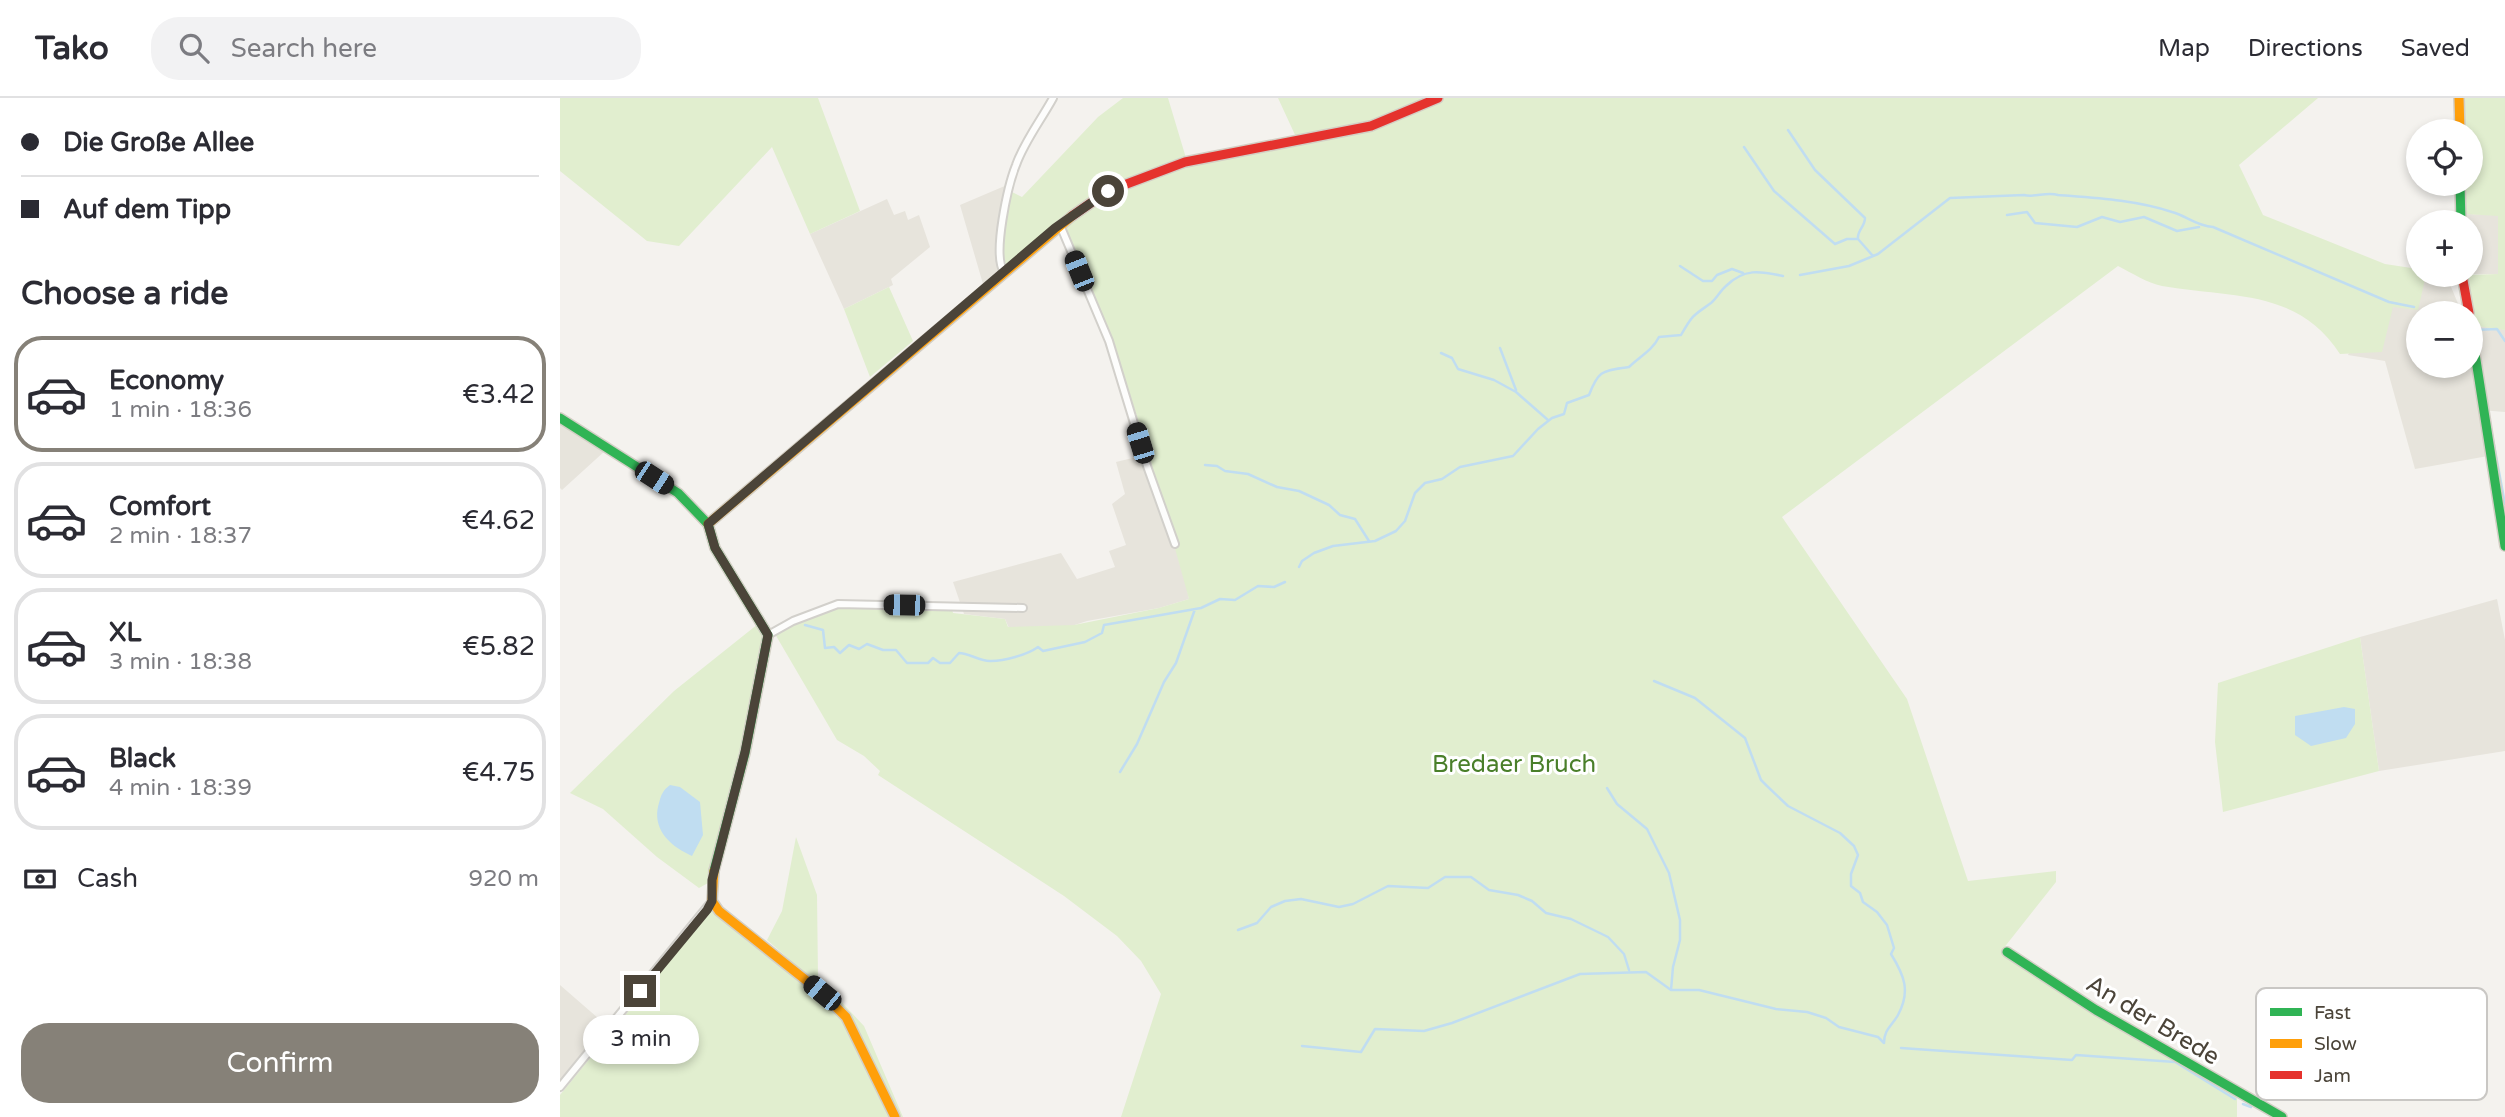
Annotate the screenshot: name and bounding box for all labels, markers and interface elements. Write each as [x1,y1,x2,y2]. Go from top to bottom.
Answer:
search box [151,17,641,80]
text: Tako [35,29,109,68]
icon: search [175,29,213,67]
text: Search here [231,33,377,64]
text: Map [2158,34,2210,63]
text: Directions [2248,34,2363,63]
text: Saved [2401,34,2470,63]
map controls [2406,119,2483,378]
button: locate [2406,119,2483,196]
text: Die Große Allee [63,127,254,158]
route start [1092,175,1124,207]
text: Auf dem Tipp [63,194,231,225]
button: + [2406,210,2483,287]
car [1062,248,1097,294]
text: Choose a ride [21,275,228,313]
button: − [2406,301,2483,378]
icon: car [25,363,88,426]
text: Economy [109,365,224,396]
text: €3.42 [462,379,535,410]
text: 1 min · 18:36 [109,396,252,424]
car [1124,420,1157,466]
car [631,458,678,498]
icon: car [25,489,88,552]
text: Comfort [109,491,211,522]
text: €4.62 [462,505,535,536]
text: 2 min · 18:37 [109,522,252,550]
car [883,594,926,616]
icon: car [25,615,88,678]
text: XL [109,617,141,648]
text: €5.82 [462,631,535,662]
text: 3 min · 18:38 [109,648,252,676]
icon: car [25,741,88,804]
text: Black [109,743,176,774]
park label: Bredaer Bruch [1432,750,1596,779]
text: €4.75 [462,757,535,788]
text: 4 min · 18:39 [109,774,252,802]
icon: cash [21,860,59,898]
text: Cash [77,863,138,894]
text: 920 m [469,865,539,893]
street label: An der Brede [2081,969,2225,1072]
car [800,972,845,1014]
route end [624,975,656,1007]
legend [2256,988,2487,1100]
text: Fast [2314,1002,2351,1024]
callout: 3 min [582,1015,698,1064]
button: Confirm [21,1023,539,1103]
text: 3 min [610,1025,672,1053]
text: Slow [2314,1033,2357,1055]
text: Jam [2314,1065,2351,1087]

